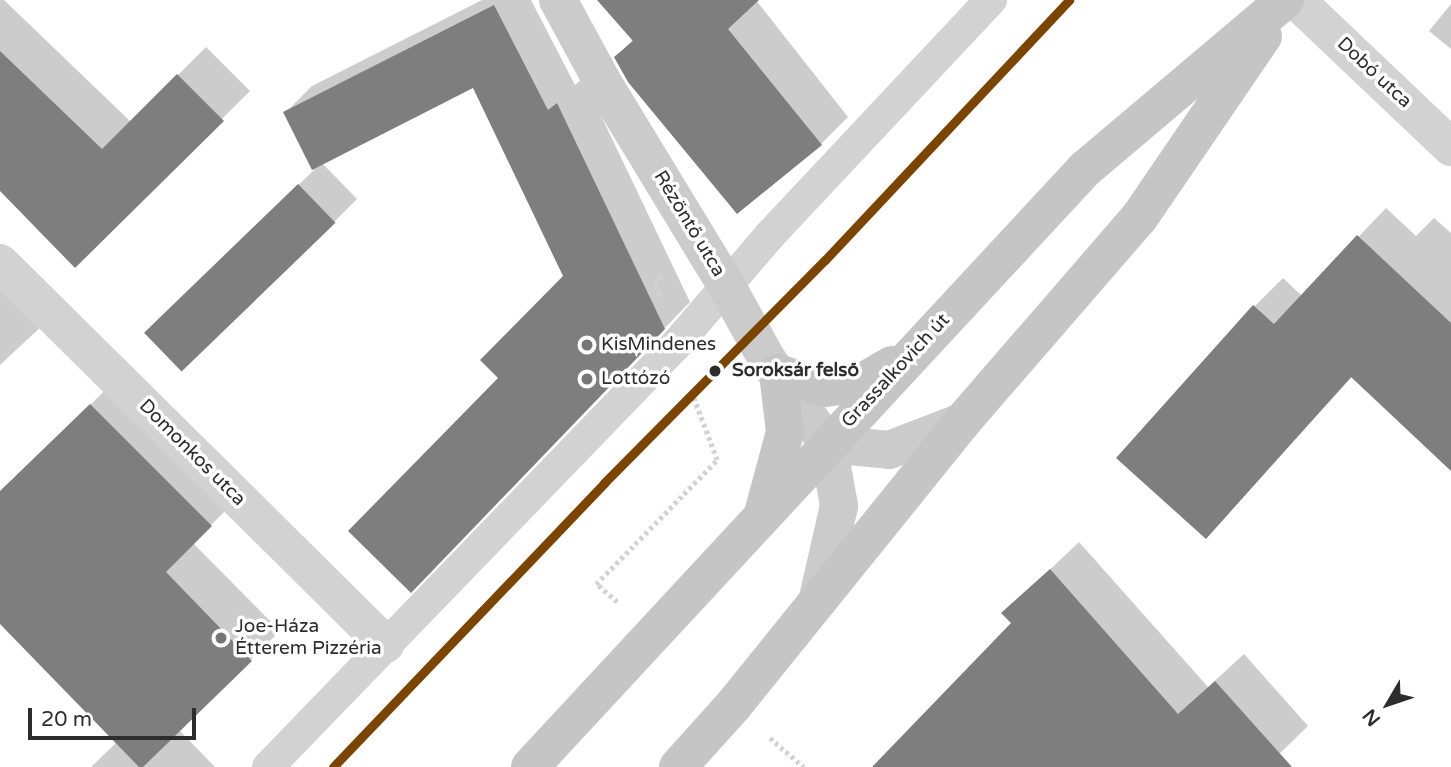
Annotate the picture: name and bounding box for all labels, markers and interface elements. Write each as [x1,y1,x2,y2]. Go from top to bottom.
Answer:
street label: Dobó utca [1332,33,1416,113]
street label: Rézöntő utca [648,167,730,281]
street label: Grassalkovich út [837,309,955,433]
place label: KisMindenes [601,334,716,356]
marker: KisMindenes [579,337,595,353]
marker: Soroksár felső [704,360,726,382]
place label: Soroksár felső [732,360,859,382]
place label: Lottózó [601,368,670,390]
marker: Lottózó [579,371,595,387]
street label: Domonkos utca [134,395,250,511]
place label: Joe-Háza Étterem Pizzéria [235,616,382,660]
marker: Joe-Háza Étterem Pizzéria [213,630,229,646]
north arrow [1353,669,1423,739]
scale bar [32,694,200,738]
text: N [1358,704,1385,730]
text: 20 m [41,707,92,732]

